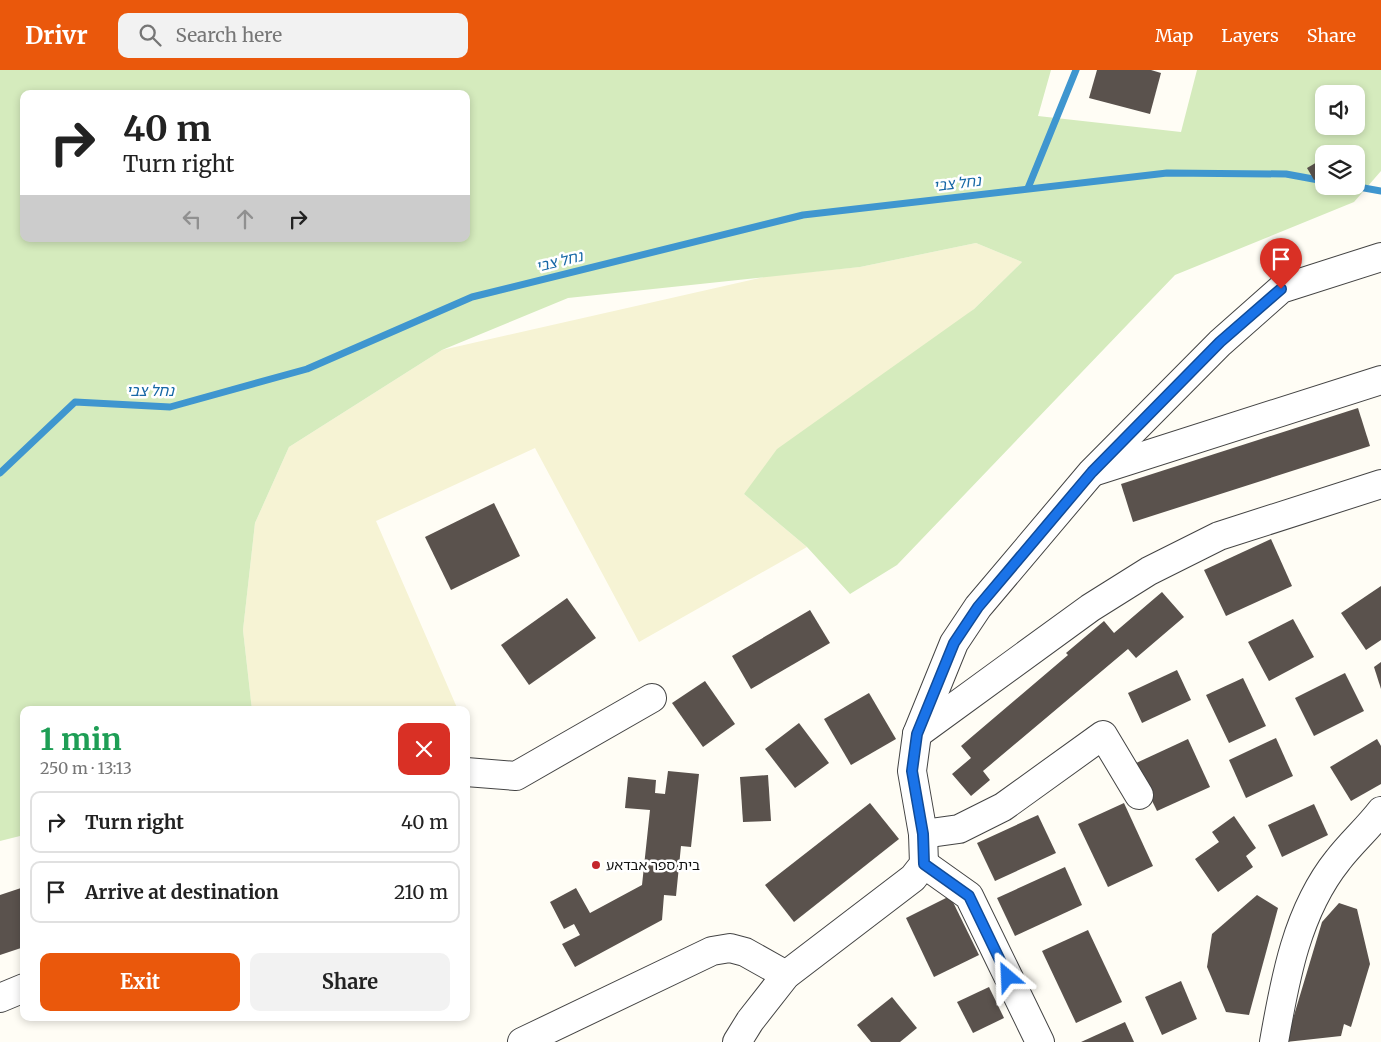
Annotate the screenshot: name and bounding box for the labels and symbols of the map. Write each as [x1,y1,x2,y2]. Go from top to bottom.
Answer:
water label: נחל צבי [932,171,983,195]
pin [1260,238,1302,289]
water label: נחל צבי [534,246,586,276]
water label: נחל צבי [126,381,175,400]
place label: בית ספר אבדאע [606,856,700,874]
marker: בית ספר אבדאע [590,859,602,871]
position arrow [981,950,1033,1002]

